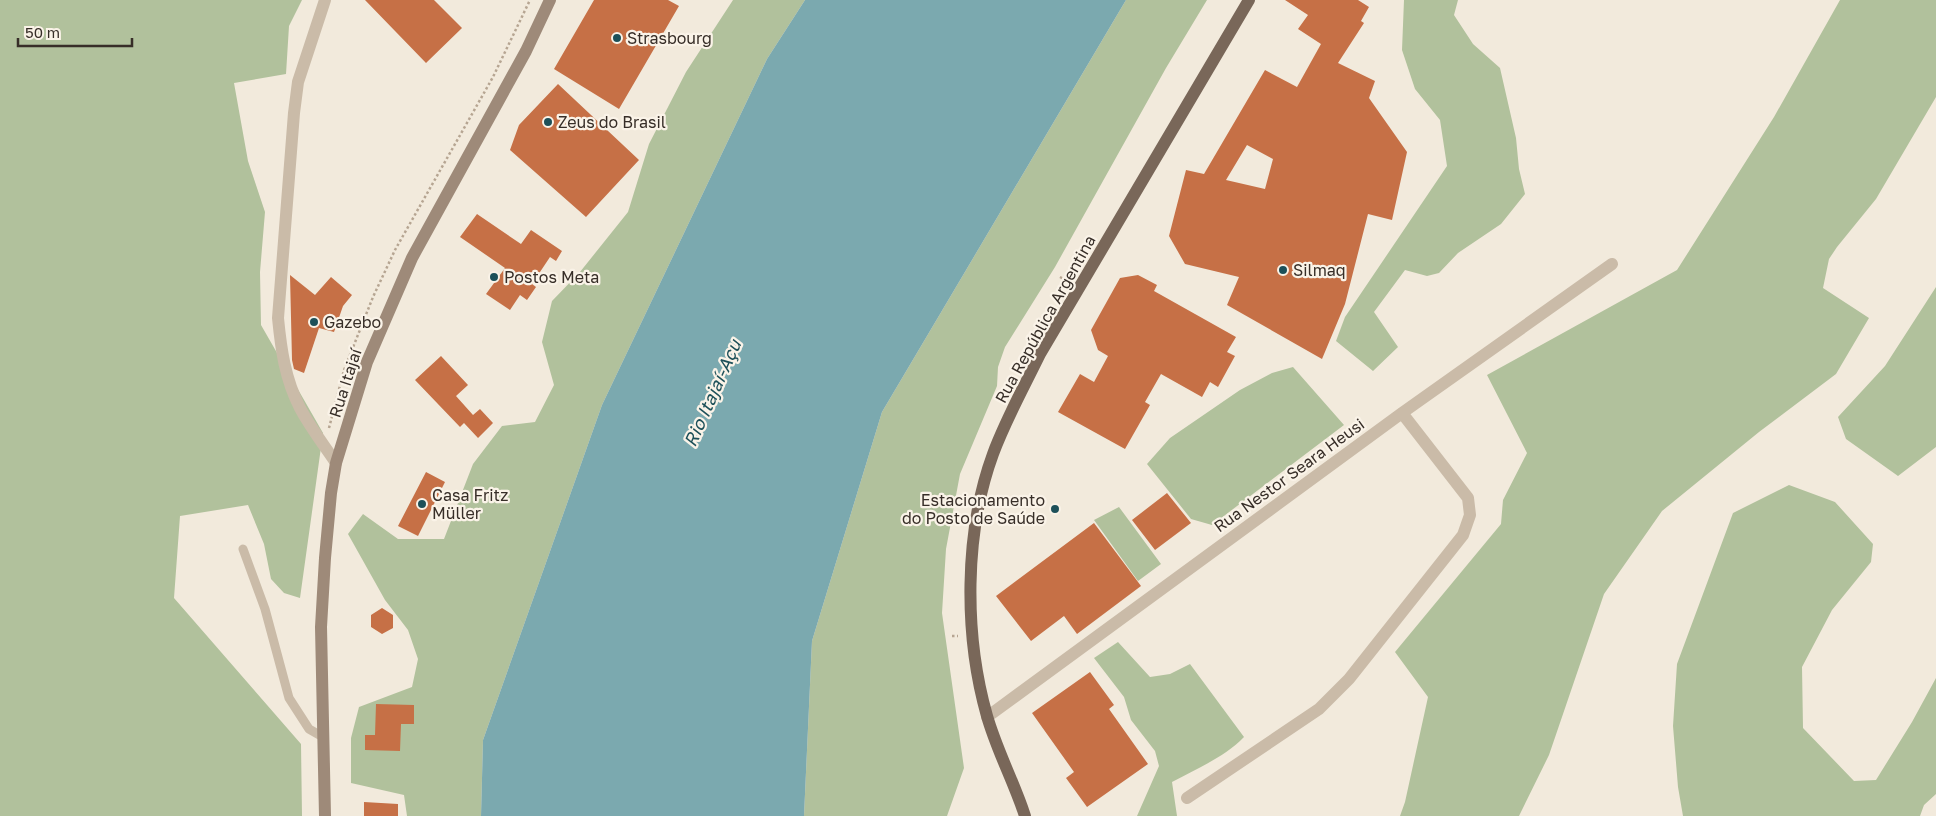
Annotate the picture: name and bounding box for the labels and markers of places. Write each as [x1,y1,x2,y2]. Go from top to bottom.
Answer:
place label: Strasbourg [627,28,712,48]
marker: Strasbourg [611,32,623,44]
place label: Zeus do Brasil [558,112,666,132]
marker: Zeus do Brasil [542,116,554,128]
place label: Silmaq [1293,260,1346,280]
marker: Silmaq [1277,264,1289,276]
place label: Postos Meta [504,267,599,287]
marker: Postos Meta [488,271,500,283]
place label: Gazebo [324,312,381,332]
marker: Gazebo [308,316,320,328]
place label: Casa Fritz Müller [432,485,508,523]
place label: Estacionamento do Posto de Saúde [902,490,1045,528]
marker: Casa Fritz Müller [416,498,428,510]
marker: Estacionamento do Posto de Saúde [1049,503,1061,515]

